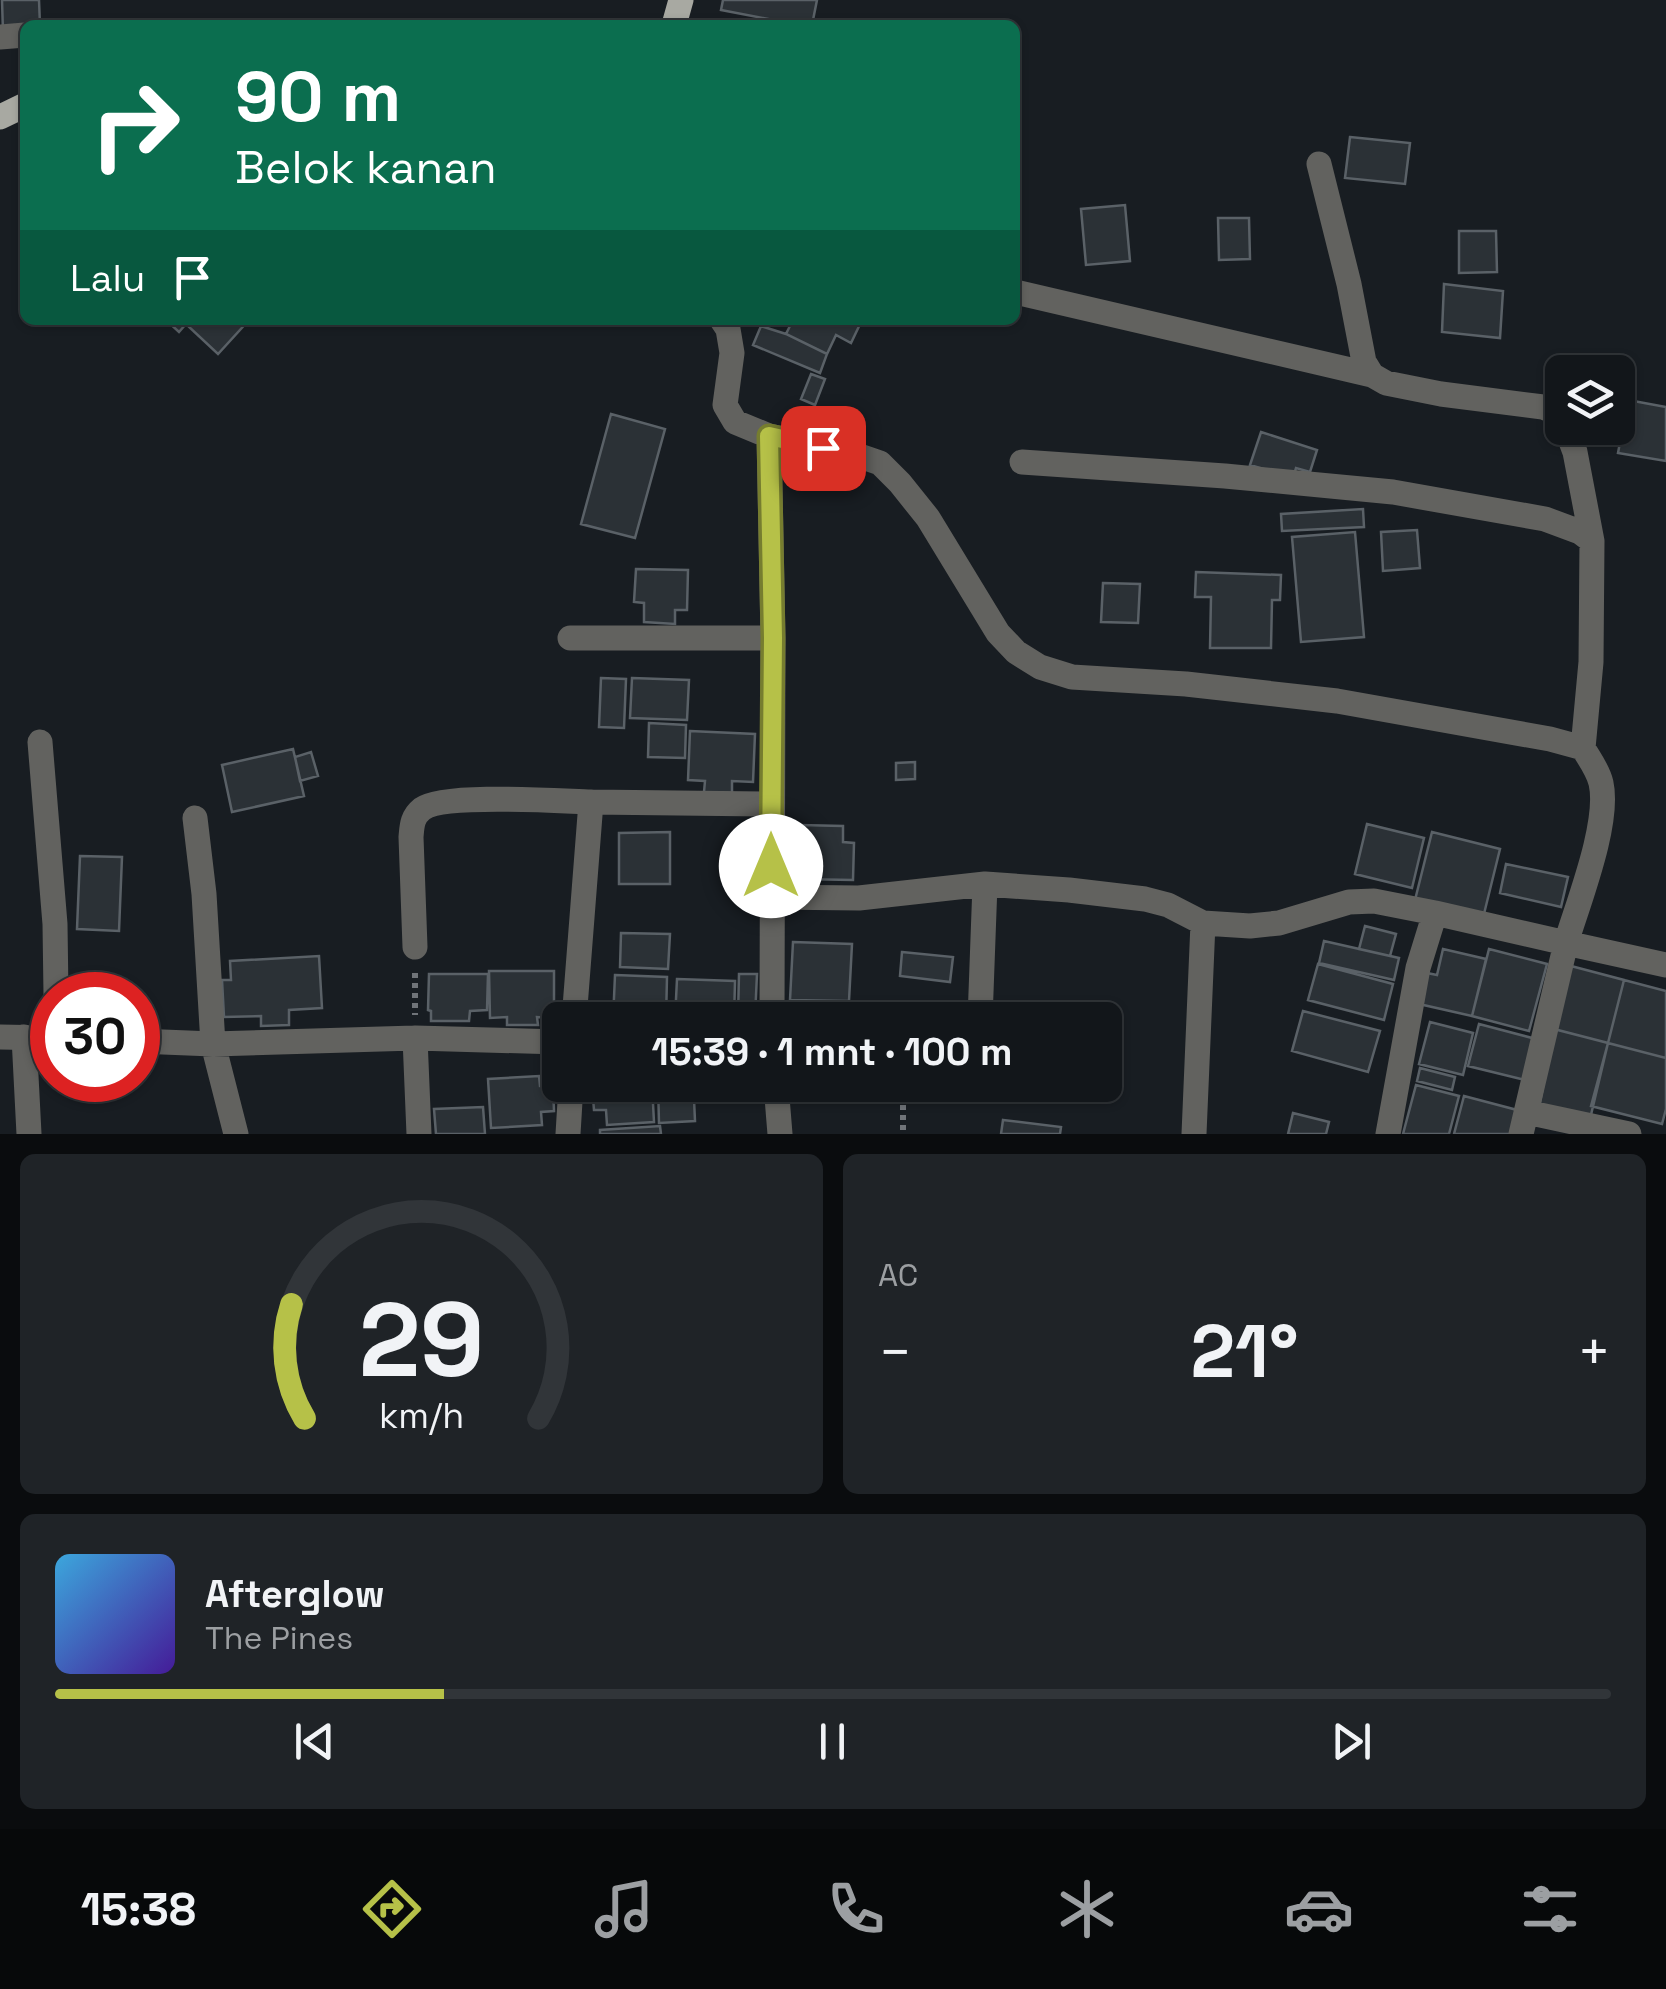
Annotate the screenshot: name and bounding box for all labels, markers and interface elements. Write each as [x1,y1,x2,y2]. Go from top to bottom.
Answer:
text: 90 m [235,52,401,141]
icon: right [70,60,200,190]
text: Belok kanan [235,139,497,196]
icon: arrive [165,250,220,305]
text: Lalu [70,254,145,302]
map controls [1545,355,1635,445]
button: layers [1545,355,1635,445]
pin [781,406,866,491]
icon: arrive [796,421,851,476]
position arrow [719,814,823,918]
speed limit sign: 30 [30,972,160,1102]
text: 15:39 · 1 mnt · 100 m [651,1028,1013,1076]
text: AC [878,1255,918,1295]
text: 29 [359,1274,484,1406]
text: 21° [1190,1303,1299,1399]
text: − [878,1317,912,1387]
text: + [1577,1317,1611,1387]
text: km/h [379,1393,464,1438]
text: Afterglow [205,1570,385,1618]
text: The Pines [205,1618,353,1658]
icon: previous [287,1714,342,1769]
icon: pause [805,1714,860,1769]
icon: next [1324,1714,1379,1769]
icon: directions [357,1874,427,1944]
icon: music [589,1874,659,1944]
icon: phone [821,1874,891,1944]
icon: climate [1052,1874,1122,1944]
icon: car [1284,1874,1354,1944]
icon: filters [1515,1874,1585,1944]
text: 15:38 [81,1881,196,1938]

